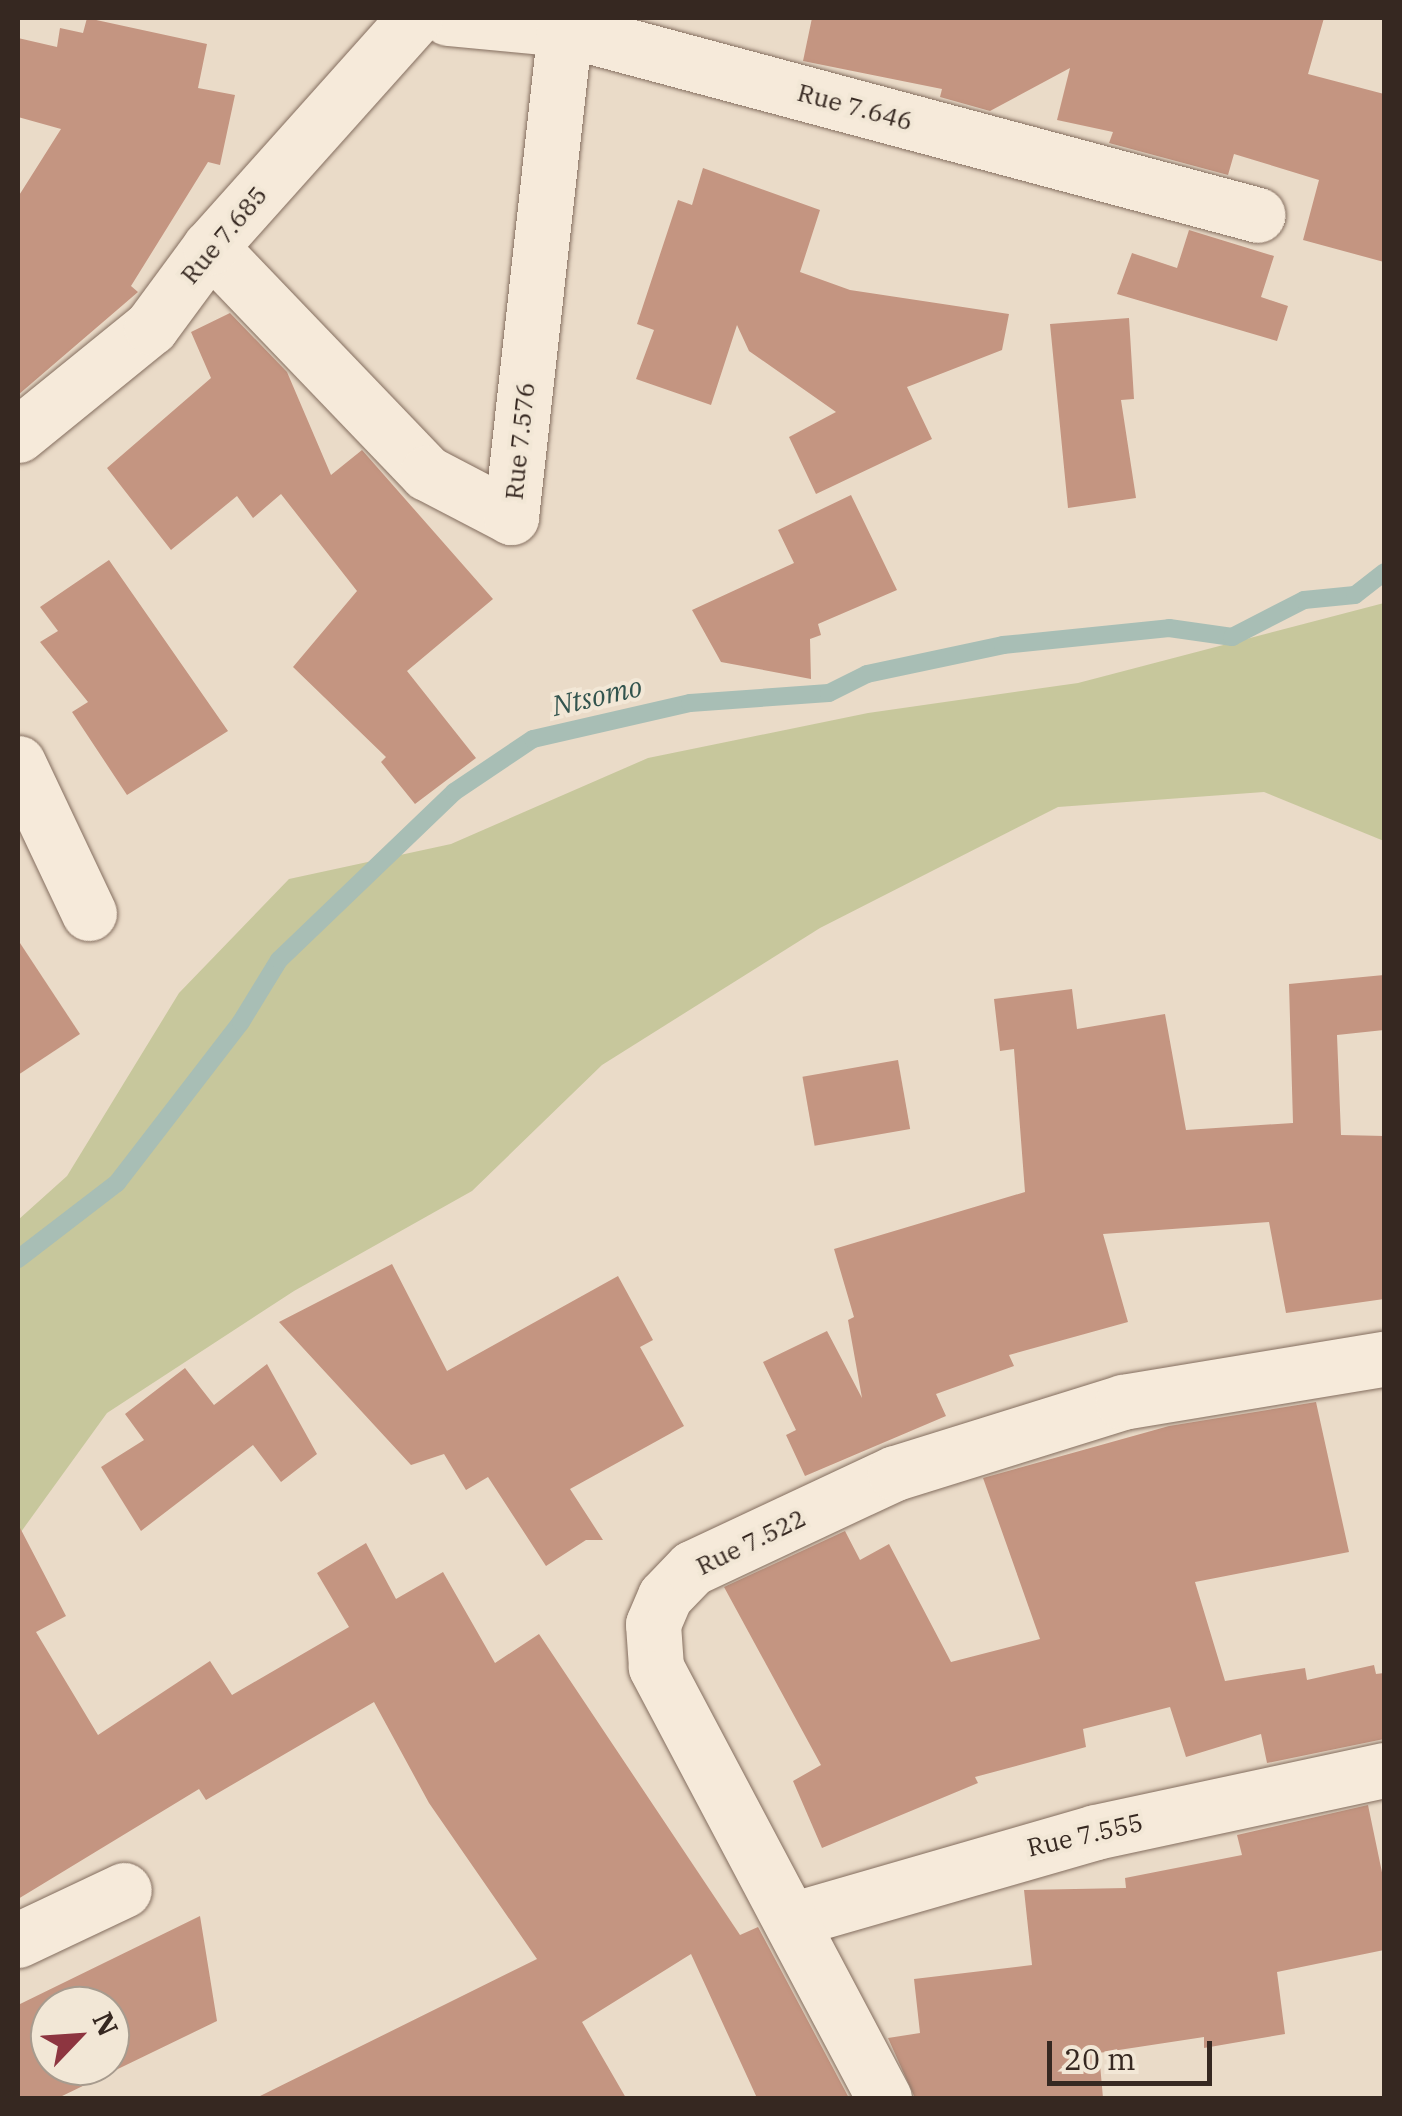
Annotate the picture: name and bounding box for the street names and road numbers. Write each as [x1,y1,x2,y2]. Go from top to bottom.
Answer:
street label: Rue 7.646 [794,77,916,137]
street label: Rue 7.685 [175,180,273,290]
street label: Rue 7.576 [499,381,541,501]
street label: Rue 7.522 [691,1503,811,1581]
street label: Rue 7.555 [1024,1807,1146,1863]

